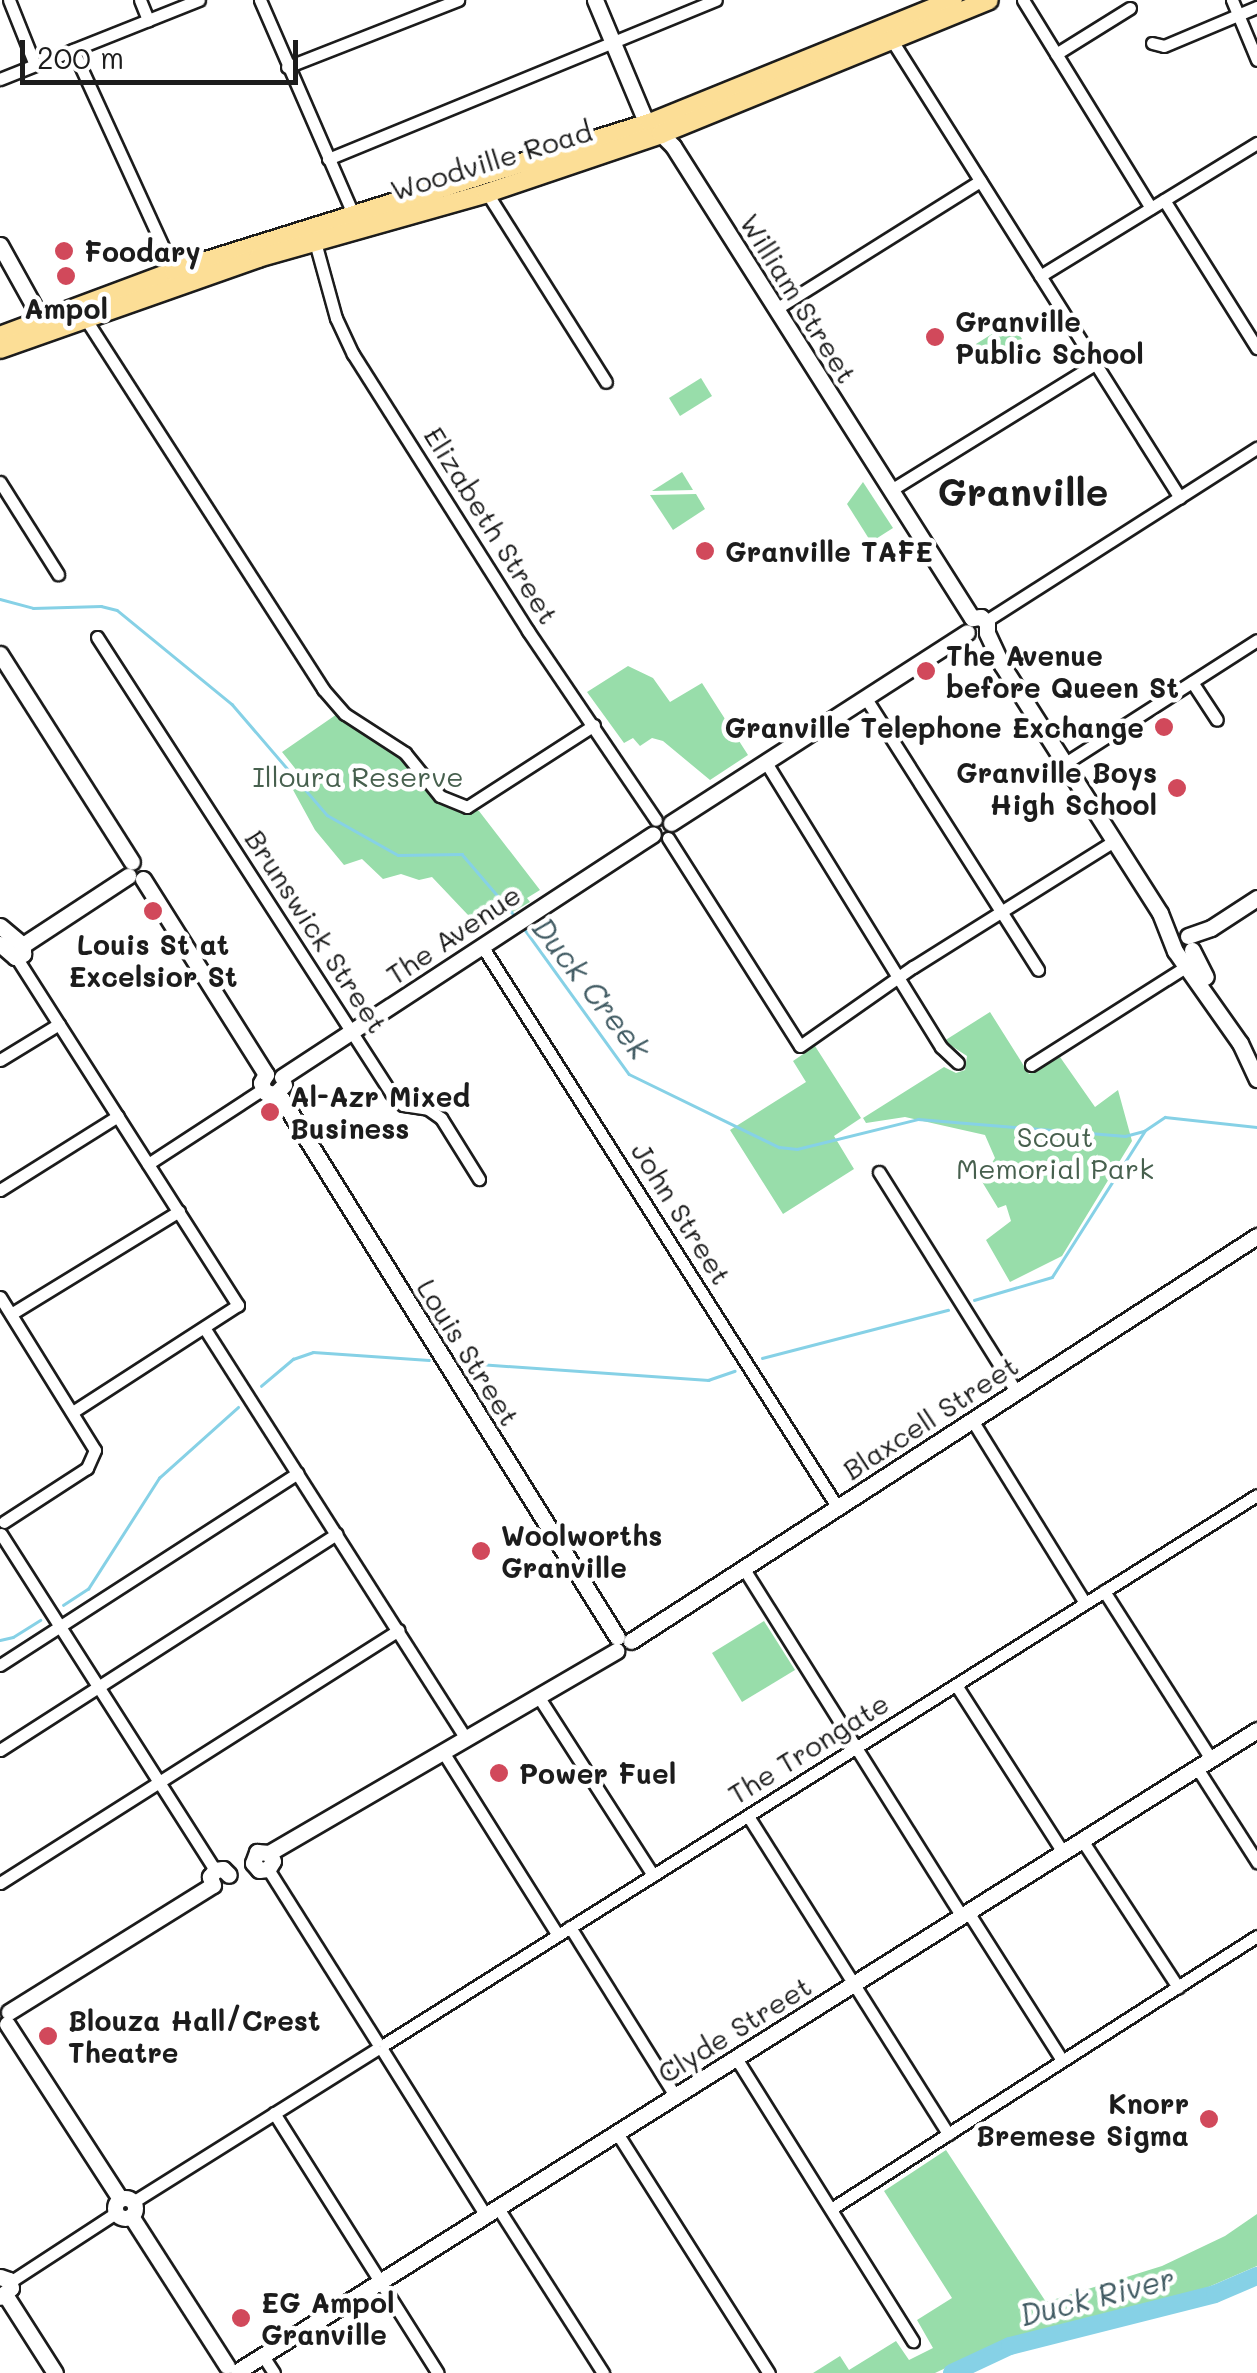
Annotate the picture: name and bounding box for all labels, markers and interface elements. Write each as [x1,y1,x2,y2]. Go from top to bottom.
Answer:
scale bar [25,20,302,82]
text: 200 m [37,37,124,77]
street label: Woodville Road [386,113,596,207]
street label: William Street [733,207,865,389]
place label: Foodary [84,234,201,268]
marker: Foodary [53,240,75,262]
marker: Ampol [55,265,77,287]
place label: Ampol [24,291,108,325]
place label: Granville Public School [955,304,1144,370]
marker: Granville Public School [924,326,946,348]
street label: Elizabeth Street [418,420,566,630]
district label: Granville [938,469,1108,515]
place label: Granville TAFE [725,534,933,568]
marker: Granville TAFE [694,540,716,562]
place label: The Avenue before Queen St [946,638,1179,704]
marker: The Avenue before Queen St [915,660,937,682]
place label: Granville Telephone Exchange [725,710,1144,744]
marker: Granville Telephone Exchange [1153,716,1175,738]
place label: Granville Boys High School [956,755,1157,821]
park label: Illoura Reserve [252,759,464,793]
marker: Granville Boys High School [1166,777,1188,799]
street label: Brunswick Street [239,823,395,1039]
street label: The Avenue [380,877,526,991]
marker: Louis St at Excelsior St [142,900,164,922]
water label: Duck Creek [526,910,658,1066]
place label: Louis St at Excelsior St [69,927,237,993]
place label: Al-Azr Mixed Business [290,1079,470,1145]
marker: Al-Azr Mixed Business [259,1101,281,1123]
park label: Scout Memorial Park [956,1119,1154,1185]
street label: John Street [625,1136,739,1290]
street label: Louis Street [411,1272,527,1432]
street label: Blaxcell Street [836,1348,1024,1486]
place label: Woolworths Granville [501,1518,662,1584]
marker: Woolworths Granville [470,1540,492,1562]
street label: The Trongate [722,1685,894,1811]
place label: Power Fuel [519,1756,676,1790]
marker: Power Fuel [488,1762,510,1784]
street label: Clyde Street [651,1968,817,2090]
place label: Blouza Hall/Crest Theatre [68,2003,320,2069]
marker: Blouza Hall/Crest Theatre [37,2025,59,2047]
place label: Knorr Bremese Sigma [976,2086,1189,2152]
marker: Knorr Bremese Sigma [1198,2108,1220,2130]
water label: Duck River [1016,2259,1178,2333]
place label: EG Ampol Granville [261,2285,395,2351]
marker: EG Ampol Granville [230,2307,252,2329]

